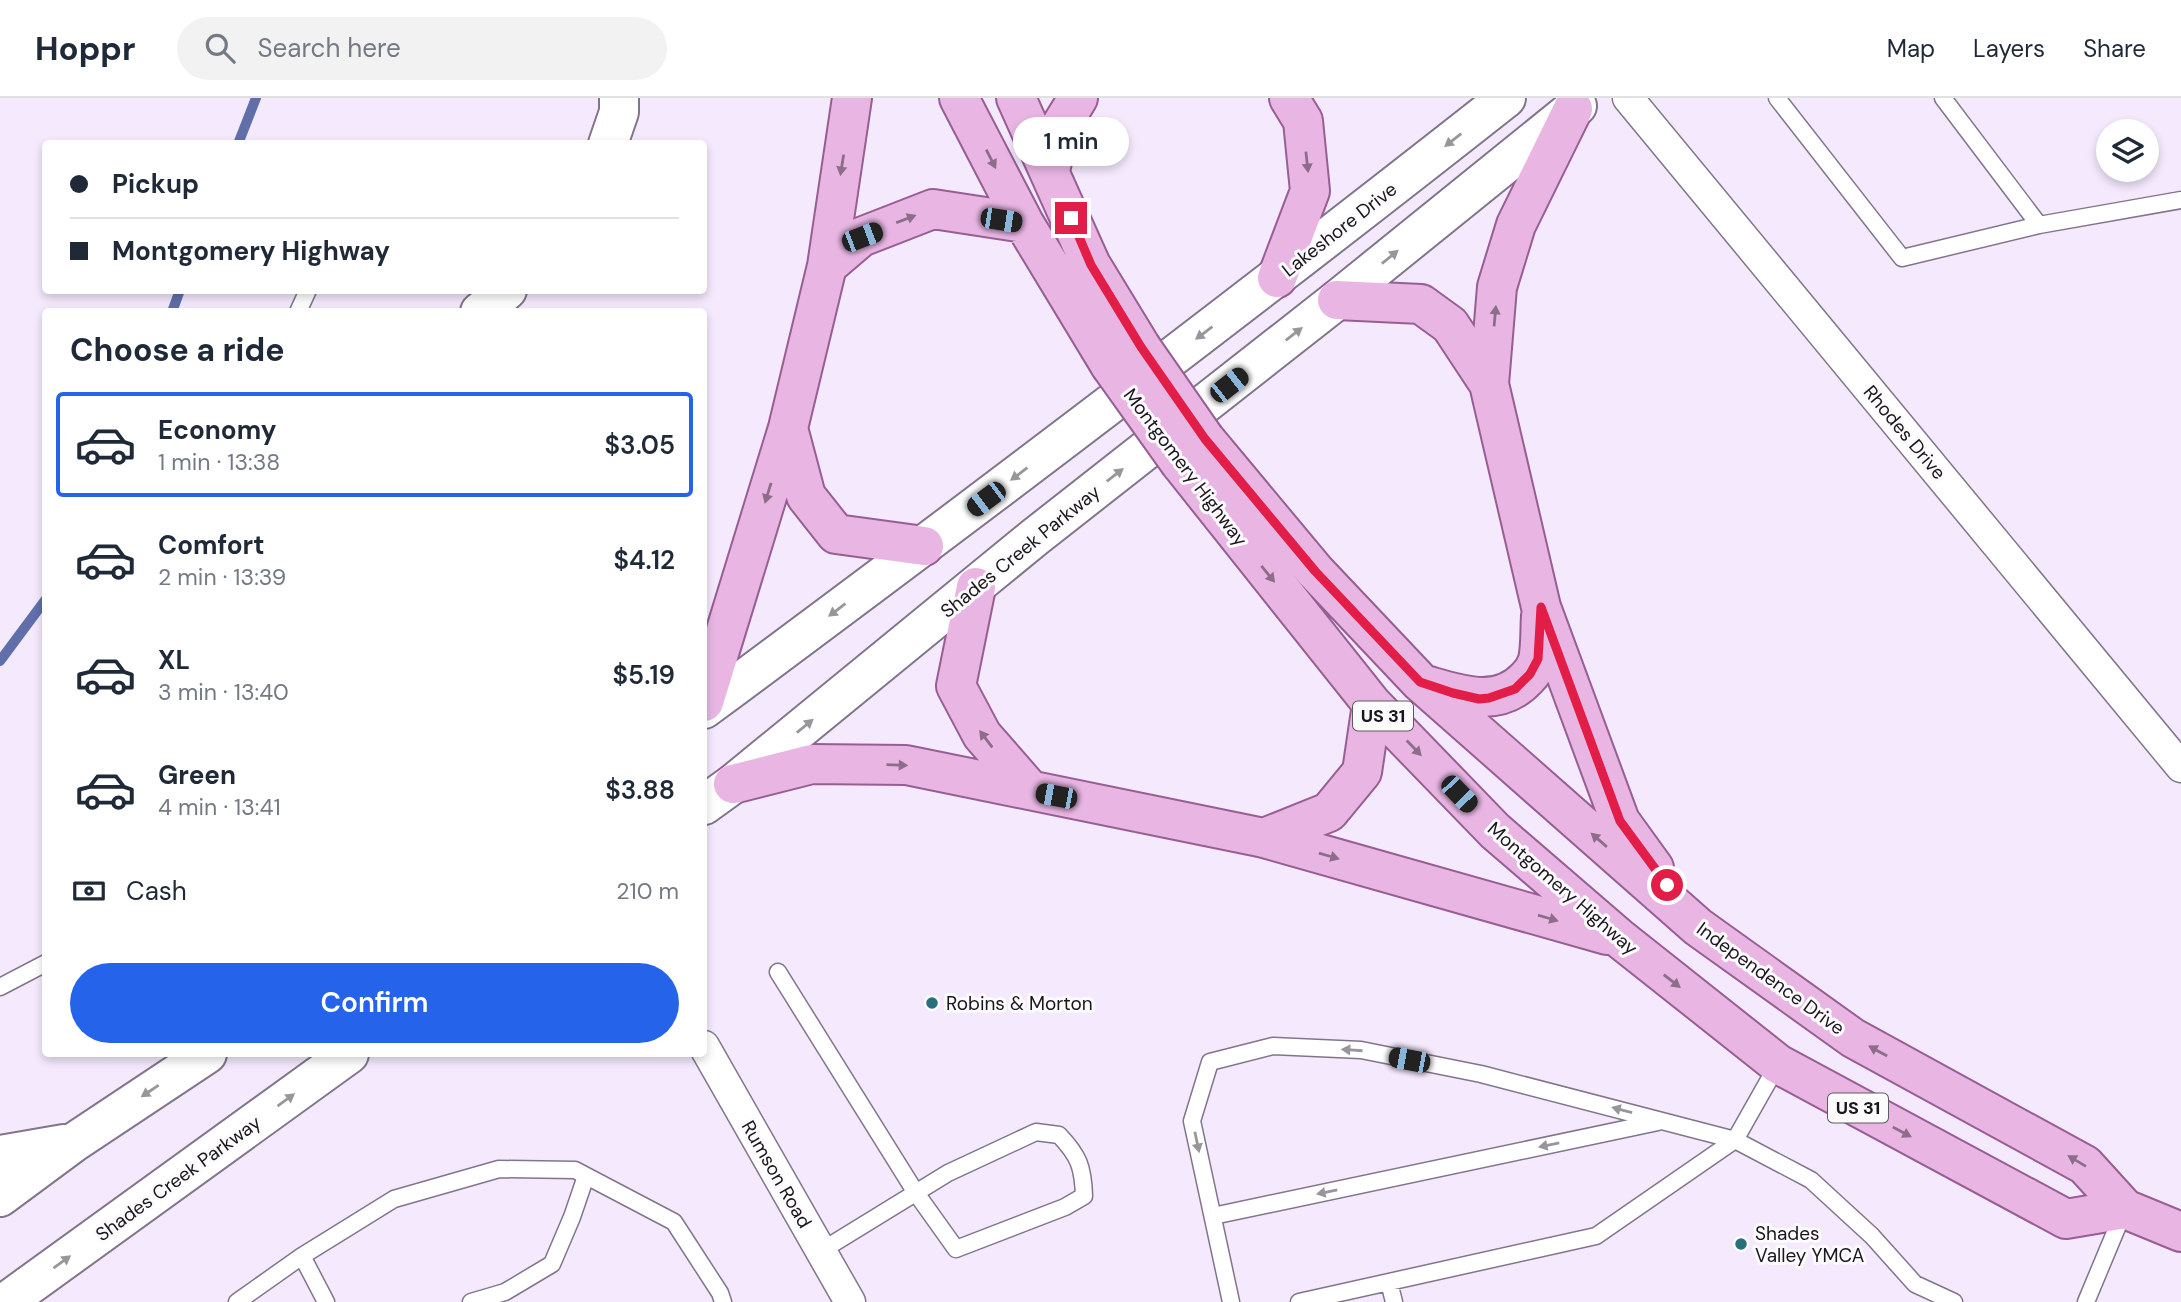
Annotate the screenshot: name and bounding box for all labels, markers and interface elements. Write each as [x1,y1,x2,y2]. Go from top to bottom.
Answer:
search box [177,17,667,80]
text: Hoppr [35,27,135,70]
icon: search [201,29,239,67]
text: Search here [257,31,401,65]
text: Map [1887,33,1935,64]
text: Layers [1973,33,2045,64]
text: Share [2083,33,2146,64]
callout: 1 min [1013,116,1129,166]
map controls [2096,119,2159,182]
button: layers [2096,119,2159,182]
text: 1 min [1044,126,1098,156]
one-way arrow [1444,133,1462,148]
one-way arrow [984,149,996,169]
one-way arrow [1302,151,1313,173]
one-way arrow [836,155,847,177]
text: Pickup [112,167,199,201]
street label: Lakeshore Drive [1277,177,1402,282]
route end [1055,202,1087,234]
car [979,206,1024,234]
one-way arrow [896,214,917,225]
car [839,220,886,254]
text: Montgomery Highway [112,234,390,268]
one-way arrow [1381,249,1399,264]
one-way arrow [1490,305,1501,327]
one-way arrow [1195,325,1213,339]
one-way arrow [1284,326,1302,341]
text: Choose a ride [70,329,285,371]
car [1206,364,1253,406]
street label: Rhodes Drive [1858,380,1951,485]
street label: Montgomery Highway [1118,383,1253,552]
icon: car [74,413,137,476]
text: Economy [158,413,276,447]
text: $3.05 [605,428,675,462]
text: 1 min · 13:38 [158,447,280,477]
one-way arrow [1010,466,1028,481]
one-way arrow [1105,467,1123,482]
car [963,478,1010,520]
street label: Shades Creek Parkway [935,479,1106,624]
one-way arrow [762,483,772,504]
icon: car [74,528,137,591]
text: Comfort [158,528,264,562]
text: $4.12 [613,543,675,577]
text: 2 min · 13:39 [158,562,286,592]
one-way arrow [1261,564,1276,582]
one-way arrow [828,603,846,617]
icon: car [74,643,137,706]
text: XL [158,643,190,677]
text: $5.19 [613,658,675,692]
text: 3 min · 13:40 [158,677,289,707]
road number: US 31 [1353,702,1413,730]
one-way arrow [795,718,813,733]
one-way arrow [978,730,993,748]
one-way arrow [1406,739,1422,756]
icon: car [74,758,137,821]
text: Green [158,758,236,792]
one-way arrow [886,760,908,771]
car [1437,772,1482,816]
text: $3.88 [605,773,675,807]
car [1034,782,1079,810]
text: 4 min · 13:41 [158,792,281,822]
street label: Montgomery Highway [1482,816,1643,961]
one-way arrow [1591,833,1608,848]
one-way arrow [1319,852,1340,862]
route start [1651,869,1683,901]
icon: cash [70,872,108,910]
text: Cash [126,874,187,908]
text: 210 m [616,876,679,906]
one-way arrow [1538,914,1559,924]
street label: Independence Drive [1692,916,1850,1041]
button: Confirm [70,963,679,1043]
one-way arrow [1663,973,1681,988]
place label: Robins & Morton [946,991,1093,1016]
marker: Robins & Morton [924,995,940,1011]
one-way arrow [1341,1044,1363,1055]
one-way arrow [1868,1045,1887,1057]
car [1387,1046,1432,1074]
one-way arrow [140,1085,160,1098]
one-way arrow [276,1093,295,1107]
road number: US 31 [1828,1093,1888,1122]
one-way arrow [1610,1104,1632,1115]
street label: Shades Creek Parkway [91,1110,266,1247]
street label: Rumson Road [736,1116,817,1233]
one-way arrow [1893,1126,1912,1138]
one-way arrow [1192,1131,1203,1153]
one-way arrow [1538,1140,1560,1151]
one-way arrow [2067,1155,2086,1167]
one-way arrow [1316,1187,1338,1198]
place label: Shades Valley YMCA [1755,1221,1865,1268]
marker: Shades Valley YMCA [1733,1236,1749,1252]
one-way arrow [53,1255,71,1269]

